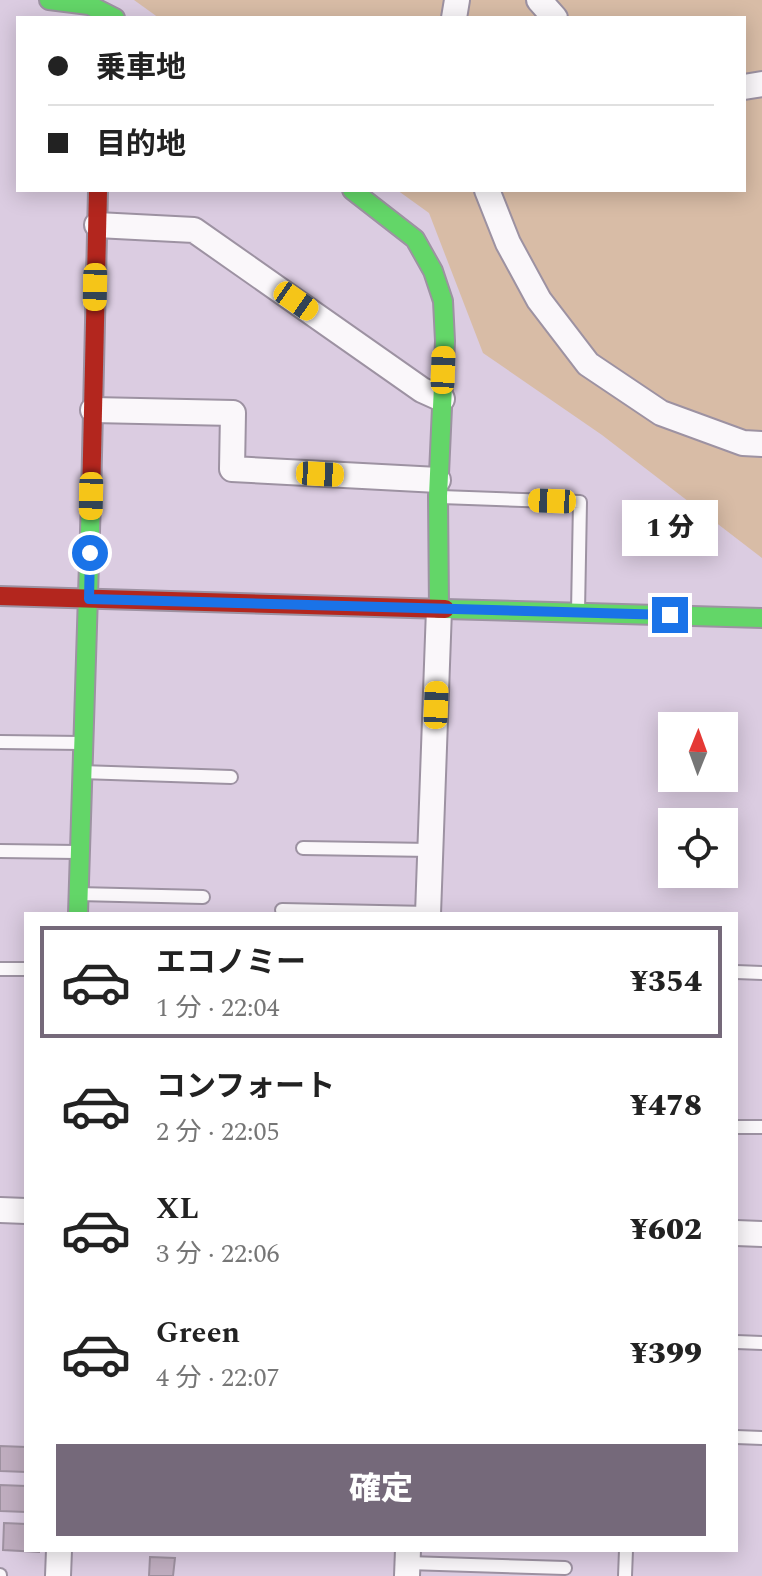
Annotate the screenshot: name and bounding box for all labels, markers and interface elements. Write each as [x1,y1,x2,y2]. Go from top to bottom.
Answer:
text: 乗車地 [96,45,186,91]
text: 目的地 [96,122,186,168]
car [83,263,107,311]
car [269,277,323,325]
car [430,346,456,394]
car [295,461,345,487]
car [79,472,103,520]
car [528,488,576,514]
callout: 1 分 [622,499,718,555]
text: 1 分 [646,508,694,548]
route start [72,535,108,571]
route end [652,597,688,633]
car [423,681,449,729]
north arrow [658,712,738,792]
map controls [658,712,738,888]
button: locate [658,808,738,888]
text: エコノミー [156,940,306,986]
icon: car [60,946,132,1018]
text: ¥354 [630,959,702,1005]
text: 1 分 · 22:04 [156,988,280,1028]
text: コンフォート [156,1064,335,1110]
icon: car [60,1070,132,1142]
text: ¥478 [630,1083,702,1129]
text: 2 分 · 22:05 [156,1112,280,1152]
text: XL [156,1186,199,1232]
icon: car [60,1194,132,1266]
text: ¥602 [630,1207,702,1253]
text: 3 分 · 22:06 [156,1234,280,1274]
text: Green [156,1310,240,1356]
icon: car [60,1318,132,1390]
text: ¥399 [630,1331,702,1377]
text: 4 分 · 22:07 [156,1358,280,1398]
button: 確定 [56,1444,706,1536]

